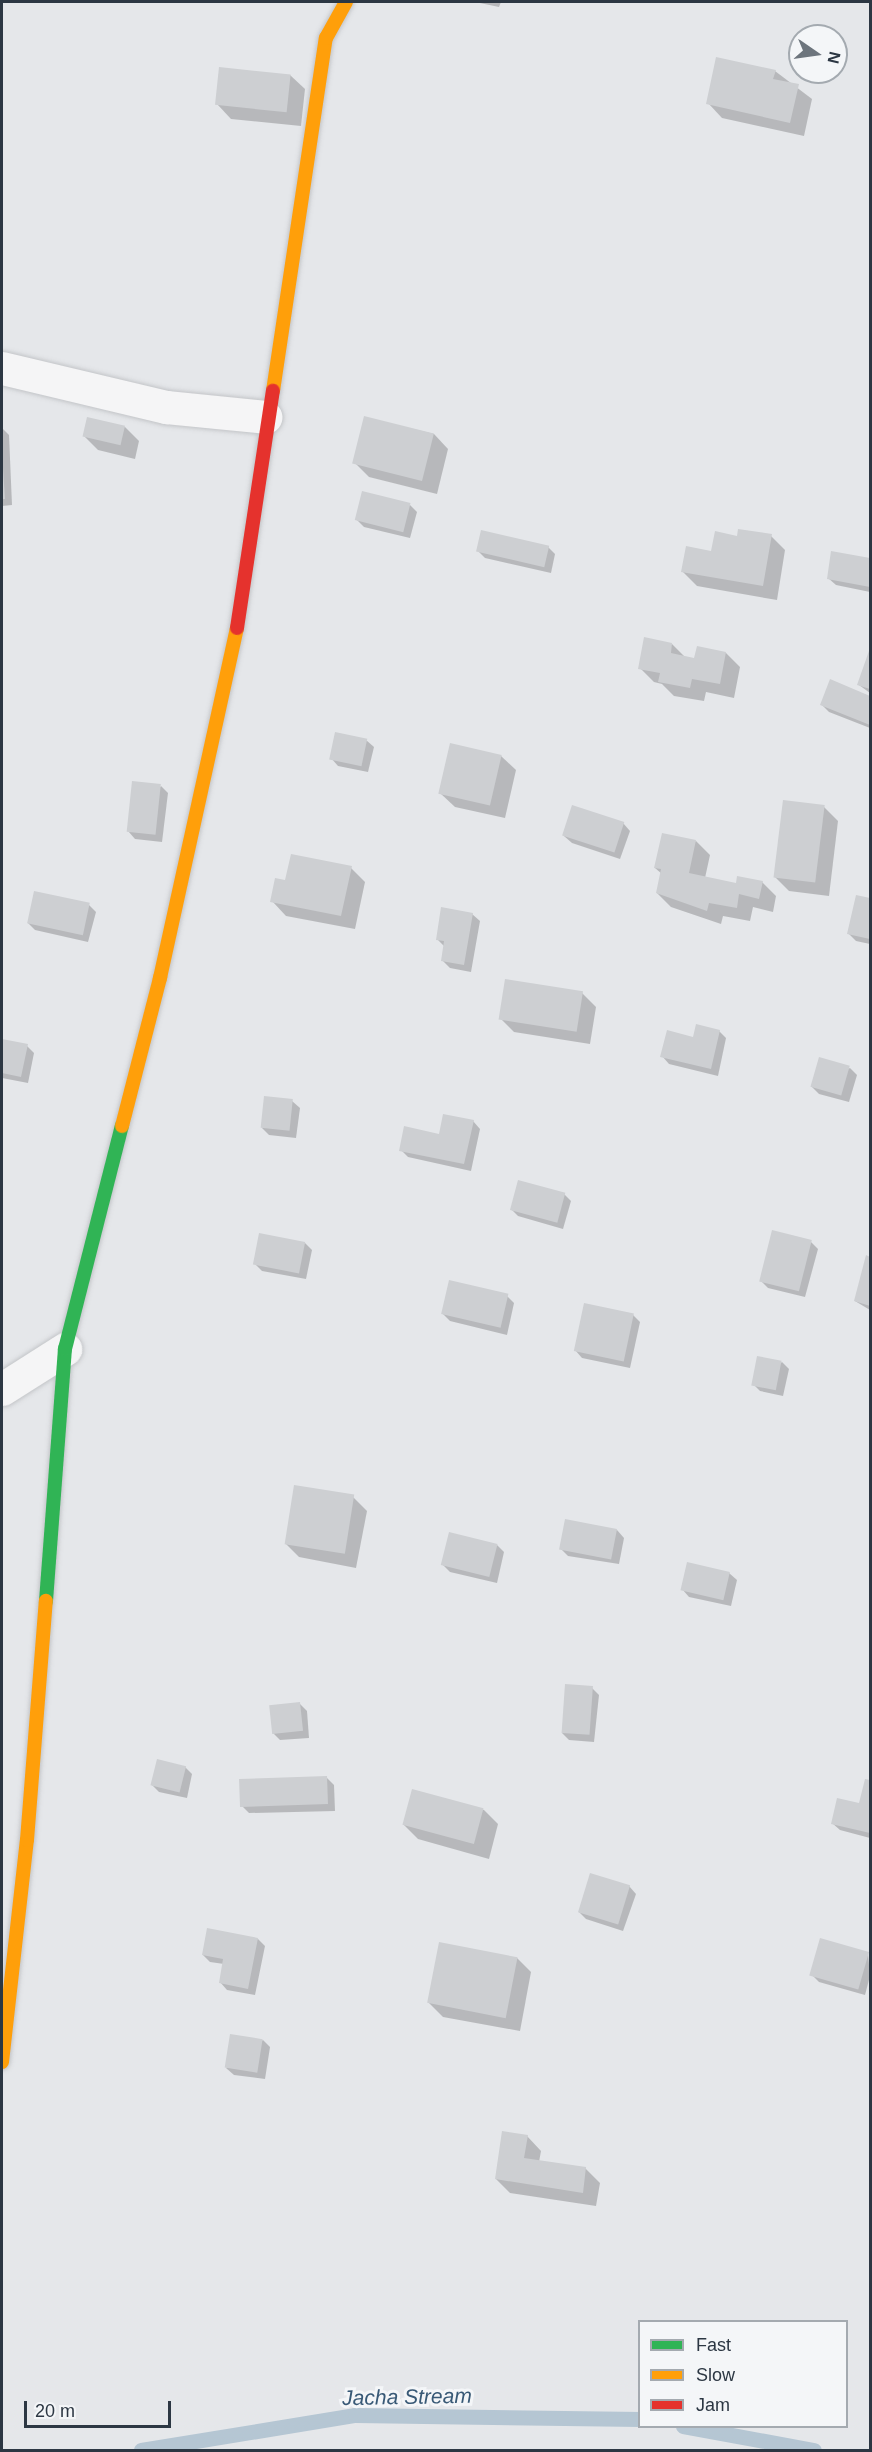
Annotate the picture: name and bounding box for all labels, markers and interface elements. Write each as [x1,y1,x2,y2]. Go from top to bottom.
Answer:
north arrow [788,24,848,84]
text: N [824,50,844,65]
legend [638,2320,848,2428]
text: Fast [696,2335,731,2355]
text: Slow [696,2365,735,2385]
water label: Jacha Stream [342,2383,472,2411]
scale bar [27,2389,174,2427]
text: Jam [696,2395,730,2415]
text: 20 m [35,2401,75,2421]

